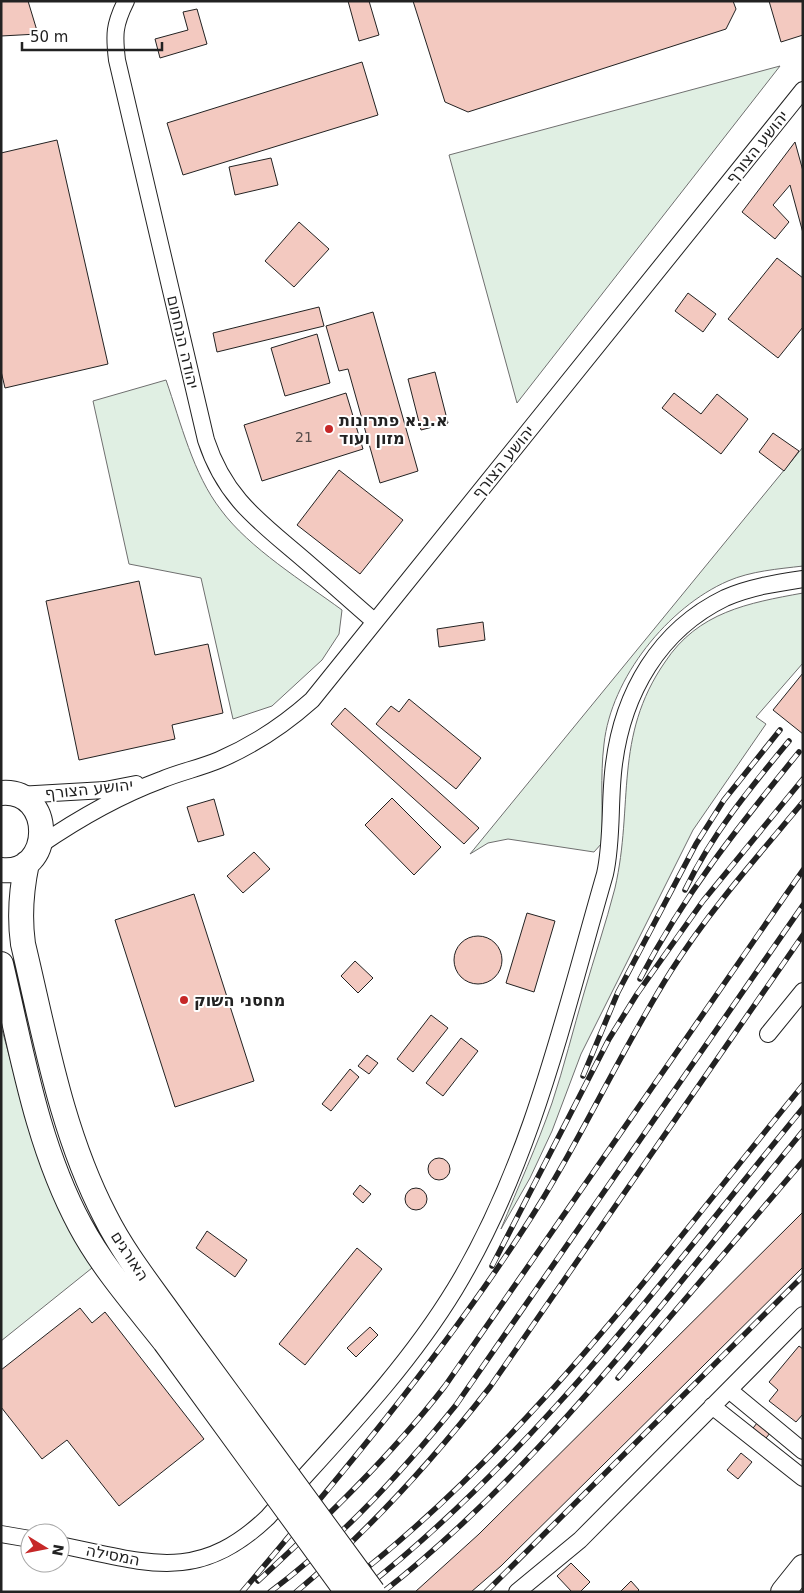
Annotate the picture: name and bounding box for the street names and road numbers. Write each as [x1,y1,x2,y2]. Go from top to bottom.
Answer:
street label: יהושע הצורף [722,107,792,187]
street label: יהודה הנחתום [163,293,203,391]
street label: יהושע הצורף [468,422,538,502]
street label: יהושע הצורף [44,775,134,803]
street label: האורגים [107,1228,153,1284]
street label: המסילה [84,1540,142,1570]

